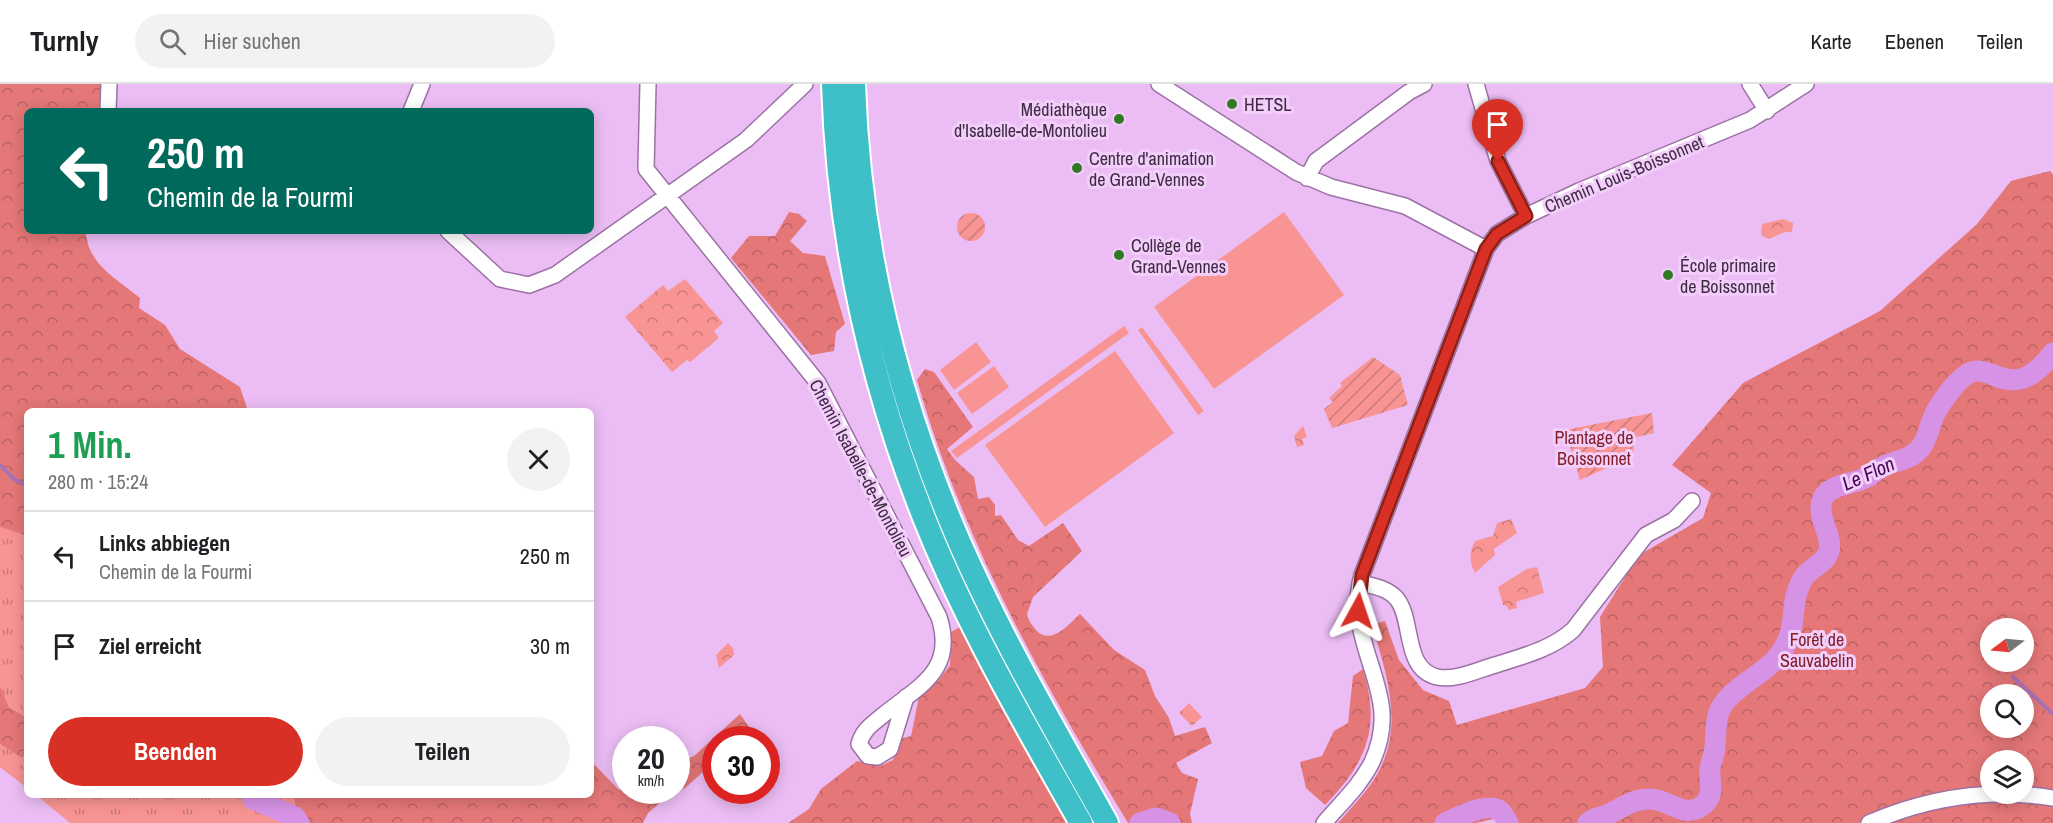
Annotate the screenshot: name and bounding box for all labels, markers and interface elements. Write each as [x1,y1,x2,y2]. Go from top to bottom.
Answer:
search box [135,14,555,68]
text: Turnly [30,22,99,60]
icon: search [156,25,189,58]
text: Hier suchen [204,26,301,56]
text: Karte [1811,27,1852,56]
text: Ebenen [1885,27,1944,56]
text: Teilen [1977,27,2023,56]
place label: HETSL [1244,92,1292,117]
place label: Médiathèque d'Isabelle-de-Montolieu [954,97,1107,143]
marker: HETSL [1225,97,1239,111]
pin [1472,99,1523,161]
icon: arrive [1481,108,1514,141]
marker: Médiathèque d'Isabelle-de-Montolieu [1112,112,1126,126]
text: 250 m [147,125,245,181]
street label: Chemin Louis-Boissonnet [1541,129,1707,219]
icon: left [48,132,126,210]
place label: Centre d'animation de Grand-Vennes [1089,146,1214,192]
marker: Centre d'animation de Grand-Vennes [1070,161,1084,175]
text: Chemin de la Fourmi [147,179,354,215]
place label: Collège de Grand-Vennes [1131,233,1226,279]
marker: Collège de Grand-Vennes [1112,248,1126,262]
place label: École primaire de Boissonnet [1680,253,1776,299]
marker: École primaire de Boissonnet [1661,268,1675,282]
street label: Chemin Isabelle-de-Montolieu [804,375,918,561]
text: 1 Min. [48,421,132,469]
park label: Plantage de Boissonnet [1555,425,1633,471]
button: close [507,428,570,491]
water label: Le Flon [1838,450,1898,496]
text: 280 m · 15:24 [48,468,148,495]
text: Links abbiegen [99,528,230,558]
icon: left [48,540,81,573]
text: 250 m [520,541,570,571]
text: Chemin de la Fourmi [99,558,252,585]
position arrow [1326,579,1390,643]
north arrow [1980,618,2034,672]
map controls [1980,618,2034,804]
park label: Forêt de Sauvabelin [1780,627,1854,673]
icon: arrive [48,630,81,663]
text: Ziel erreicht [99,631,201,661]
text: 30 m [530,631,570,661]
button: search [1980,684,2034,738]
button: Beenden [48,717,303,786]
button: Teilen [315,717,570,786]
speed limit sign: 30 [702,726,780,804]
text: 20 [637,738,665,778]
button: layers [1980,750,2034,804]
text: km/h [638,770,664,791]

